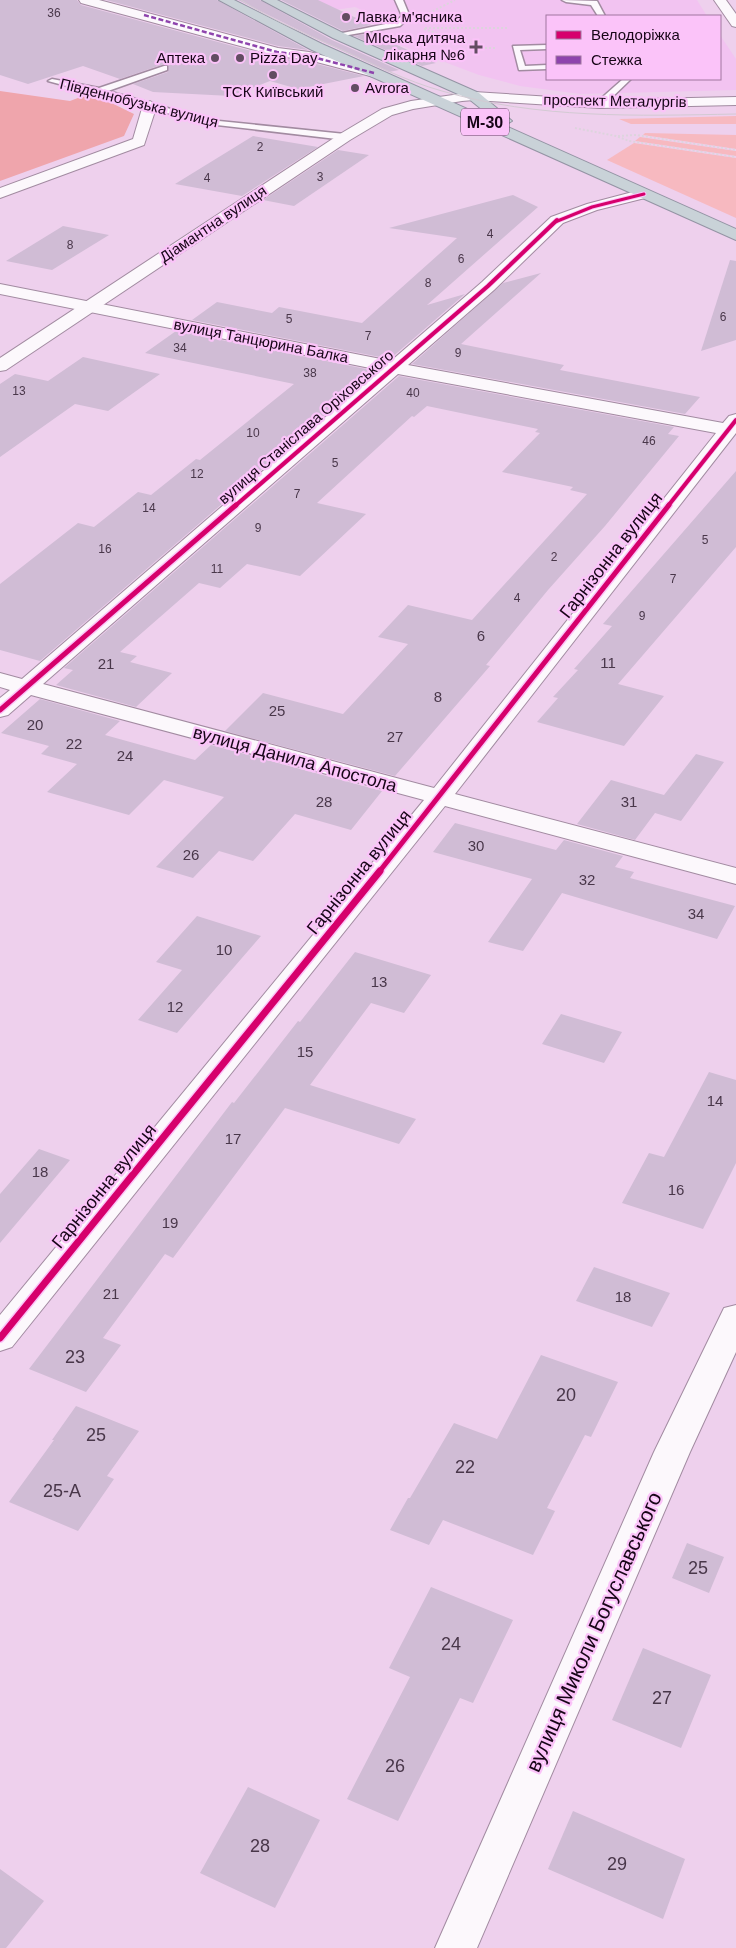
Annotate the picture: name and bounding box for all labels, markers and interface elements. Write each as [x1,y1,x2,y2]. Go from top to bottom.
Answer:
house number: 36 [47,6,61,20]
place label: Лавка м'ясника [356,8,463,25]
marker: Лавка м'ясника [340,11,352,23]
legend [546,15,721,80]
text: Велодоріжка [591,26,680,43]
place label: МІська дитяча лікарня №6 [365,29,466,63]
marker: МІська дитяча лікарня №6 [469,40,483,54]
place label: Аптека [157,49,206,66]
place label: Pizza Day [250,49,318,66]
text: Стежка [591,51,643,68]
marker: Аптека [209,52,221,64]
marker: Pizza Day [234,52,246,64]
marker: ТСК Київський [267,69,279,81]
street label: Південнобузька вулиця [58,75,220,130]
place label: Avrora [365,79,410,96]
marker: Avrora [349,82,361,94]
place label: ТСК Київський [223,83,323,100]
street label: проспект Металургів [543,91,687,110]
road number: М-30 [461,108,509,136]
house number: 2 [257,140,264,154]
house number: 3 [317,170,324,184]
house number: 4 [204,171,211,185]
street label: Діамантна вулиця [156,182,269,266]
house number: 4 [487,227,494,241]
house number: 8 [67,238,74,252]
house number: 6 [458,252,465,266]
house number: 8 [425,276,432,290]
house number: 6 [720,310,727,324]
house number: 5 [286,312,293,326]
street label: вулиця Танцюрина Балка [172,315,350,366]
house number: 7 [365,329,372,343]
house number: 34 [173,341,187,355]
street label: вулиця Станіслава Оріховського [215,346,397,507]
house number: 9 [455,346,462,360]
house number: 38 [303,366,317,380]
house number: 13 [12,384,26,398]
house number: 40 [406,386,420,400]
house number: 10 [246,426,260,440]
house number: 46 [642,434,656,448]
house number: 5 [332,456,339,470]
house number: 12 [190,467,204,481]
house number: 7 [294,487,301,501]
street label: Гарнізонна вулиця [556,488,666,622]
house number: 14 [142,501,156,515]
house number: 9 [255,521,262,535]
house number: 5 [702,533,709,547]
house number: 16 [98,542,112,556]
house number: 2 [551,550,558,564]
house number: 11 [211,562,224,576]
house number: 7 [670,572,677,586]
house number: 4 [514,591,521,605]
house number: 9 [639,609,646,623]
house number: 6 [477,627,485,644]
house number: 11 [600,654,616,671]
house number: 21 [98,655,114,672]
house number: 8 [434,688,442,705]
house number: 25 [269,702,285,719]
house number: 20 [27,716,43,733]
street label: вулиця Данила Апостола [191,722,400,796]
house number: 27 [387,728,403,745]
house number: 22 [66,735,82,752]
house number: 24 [117,747,133,764]
house number: 28 [316,793,332,810]
house number: 31 [621,793,637,810]
street label: Гарнізонна вулиця [303,806,415,938]
house number: 30 [468,837,484,854]
house number: 26 [183,846,199,863]
house number: 32 [579,871,595,888]
house number: 34 [688,905,704,922]
house number: 10 [216,941,232,958]
house number: 13 [371,973,387,990]
house number: 12 [167,998,183,1015]
house number: 15 [297,1043,313,1060]
house number: 14 [707,1092,723,1109]
street label: Гарнізонна вулиця [48,1120,160,1252]
house number: 17 [225,1130,241,1147]
house number: 18 [32,1163,48,1180]
house number: 16 [668,1181,684,1198]
house number: 19 [162,1214,178,1231]
house number: 21 [103,1285,119,1302]
house number: 18 [615,1288,631,1305]
house number: 23 [65,1347,85,1367]
house number: 20 [556,1385,576,1405]
house number: 25 [86,1425,106,1445]
house number: 22 [455,1457,475,1477]
house number: 25-А [43,1481,81,1501]
street label: вулиця Миколи Богуславського [521,1488,666,1775]
house number: 25 [688,1558,708,1578]
house number: 24 [441,1634,461,1654]
house number: 27 [652,1688,672,1708]
house number: 26 [385,1756,405,1776]
house number: 28 [250,1836,270,1856]
house number: 29 [607,1854,627,1874]

